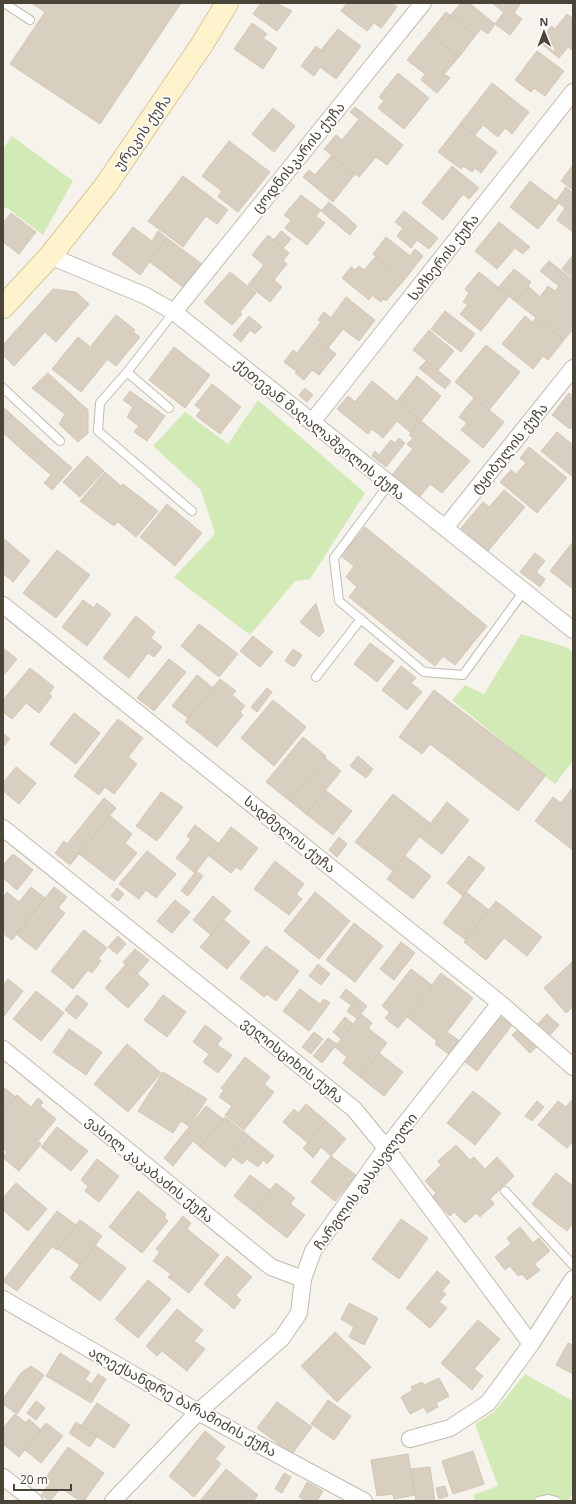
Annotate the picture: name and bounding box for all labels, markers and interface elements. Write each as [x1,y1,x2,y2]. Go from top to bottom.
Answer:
north arrow [524,12,564,52]
text: N [539,14,548,29]
street label: ურეკის ქუჩა [109,90,175,174]
street label: ცოდნისკარის ქუჩა [247,98,349,216]
street label: საჩხერის ქუჩა [403,210,483,304]
street label: ქეთევან მაღალაშვილის ქუჩა [231,354,409,504]
street label: ტყიბულის ქუჩა [466,398,552,498]
street label: სადმელის ქუჩა [240,791,340,877]
street label: ველისციხის ქუჩა [238,1013,348,1107]
street label: ჩარგლის გასასვლელი [309,1109,421,1253]
street label: ვასილ კაკაბაძის ქუჩა [82,1111,218,1227]
street label: ალექსანდრე ბარამიძის ქუჩა [86,1341,280,1461]
scale bar [14,1466,71,1492]
text: 20 m [20,1471,48,1488]

